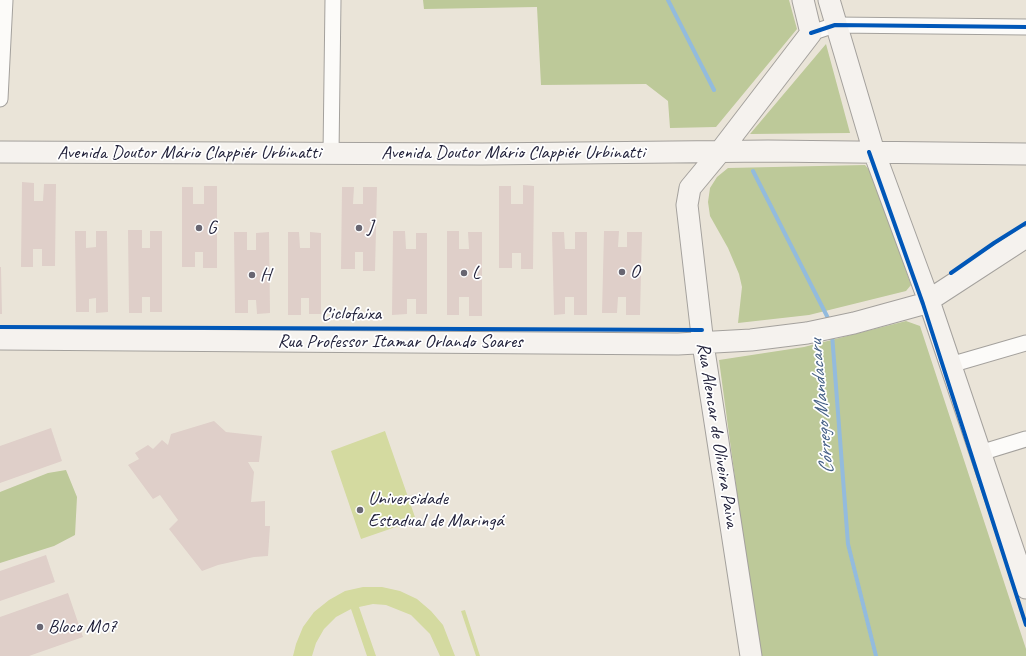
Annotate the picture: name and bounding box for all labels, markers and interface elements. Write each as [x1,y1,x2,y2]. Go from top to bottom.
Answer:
street label: Avenida Doutor Mário Clappiér Urbinatti [57,142,321,164]
street label: Avenida Doutor Mário Clappiér Urbinatti [381,142,645,164]
place label: G [207,217,216,239]
place label: J [367,217,373,239]
marker: G [194,223,204,233]
marker: J [354,223,364,233]
place label: O [630,261,639,283]
place label: L [472,262,480,284]
place label: H [260,264,271,286]
marker: O [617,267,627,277]
marker: L [459,268,469,278]
marker: H [247,270,257,280]
street label: Ciclofaixa [321,303,381,325]
street label: Rua Professor Itamar Orlando Soares [277,331,523,353]
water label: Córrego Mandacaru [804,339,840,475]
street label: Rua Alencar de Oliveira Paiva [691,341,743,529]
place label: Universidade Estadual de Maringá [368,488,503,532]
marker: Universidade Estadual de Maringá [355,505,365,515]
place label: Bloco M07 [48,616,117,638]
marker: Bloco M07 [35,622,45,632]

